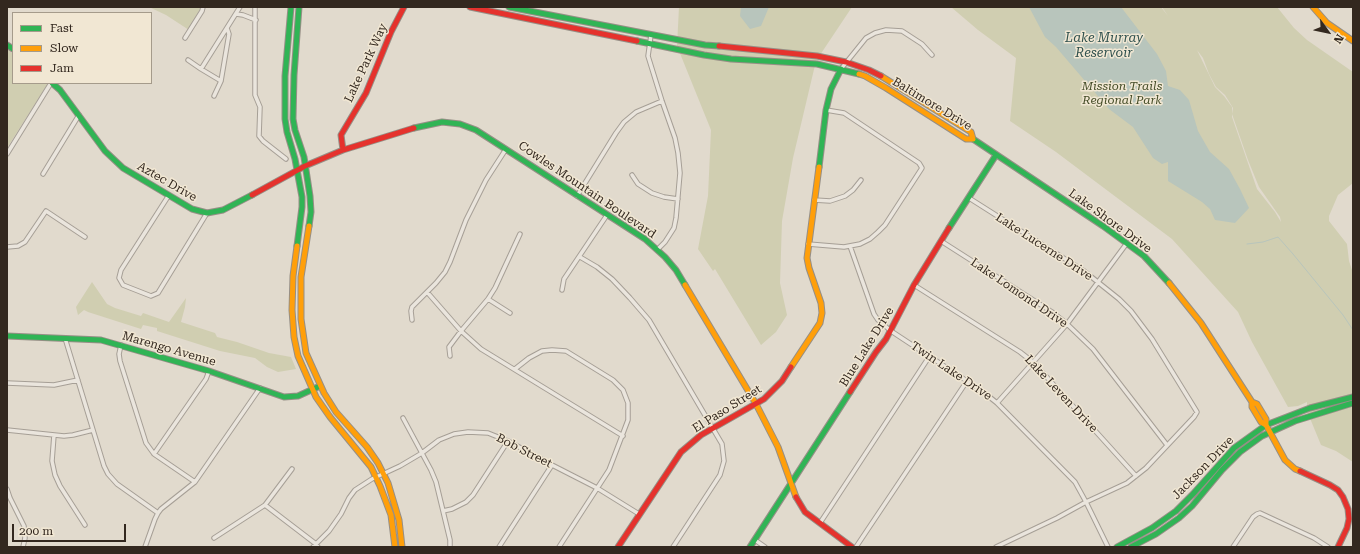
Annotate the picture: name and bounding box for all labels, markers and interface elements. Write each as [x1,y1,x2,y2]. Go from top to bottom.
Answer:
legend [12,12,152,84]
north arrow [1308,12,1348,52]
text: Fast [50,21,73,35]
street label: Lake Park Way [341,21,391,105]
water label: Lake Murray Reservoir [1065,30,1143,61]
text: N [1331,32,1346,46]
text: Slow [50,41,78,55]
text: Jam [50,61,74,75]
street label: Baltimore Drive [889,75,975,133]
park label: Mission Trails Regional Park [1082,79,1162,107]
street label: Cowles Mountain Boulevard [515,138,659,242]
street label: Aztec Drive [135,159,199,205]
street label: Lake Shore Drive [1066,186,1154,256]
street label: Lake Lucerne Drive [993,210,1095,284]
street label: Lake Lomond Drive [968,255,1070,331]
street label: Blue Lake Drive [837,305,897,389]
street label: Marengo Avenue [120,329,218,369]
street label: Twin Lake Drive [908,339,994,403]
street label: Lake Leven Drive [1022,352,1100,436]
street label: El Paso Street [690,382,764,436]
street label: Bob Street [494,431,554,471]
street label: Jackson Drive [1169,433,1237,503]
scale bar [14,516,128,542]
text: 200 m [19,524,53,538]

